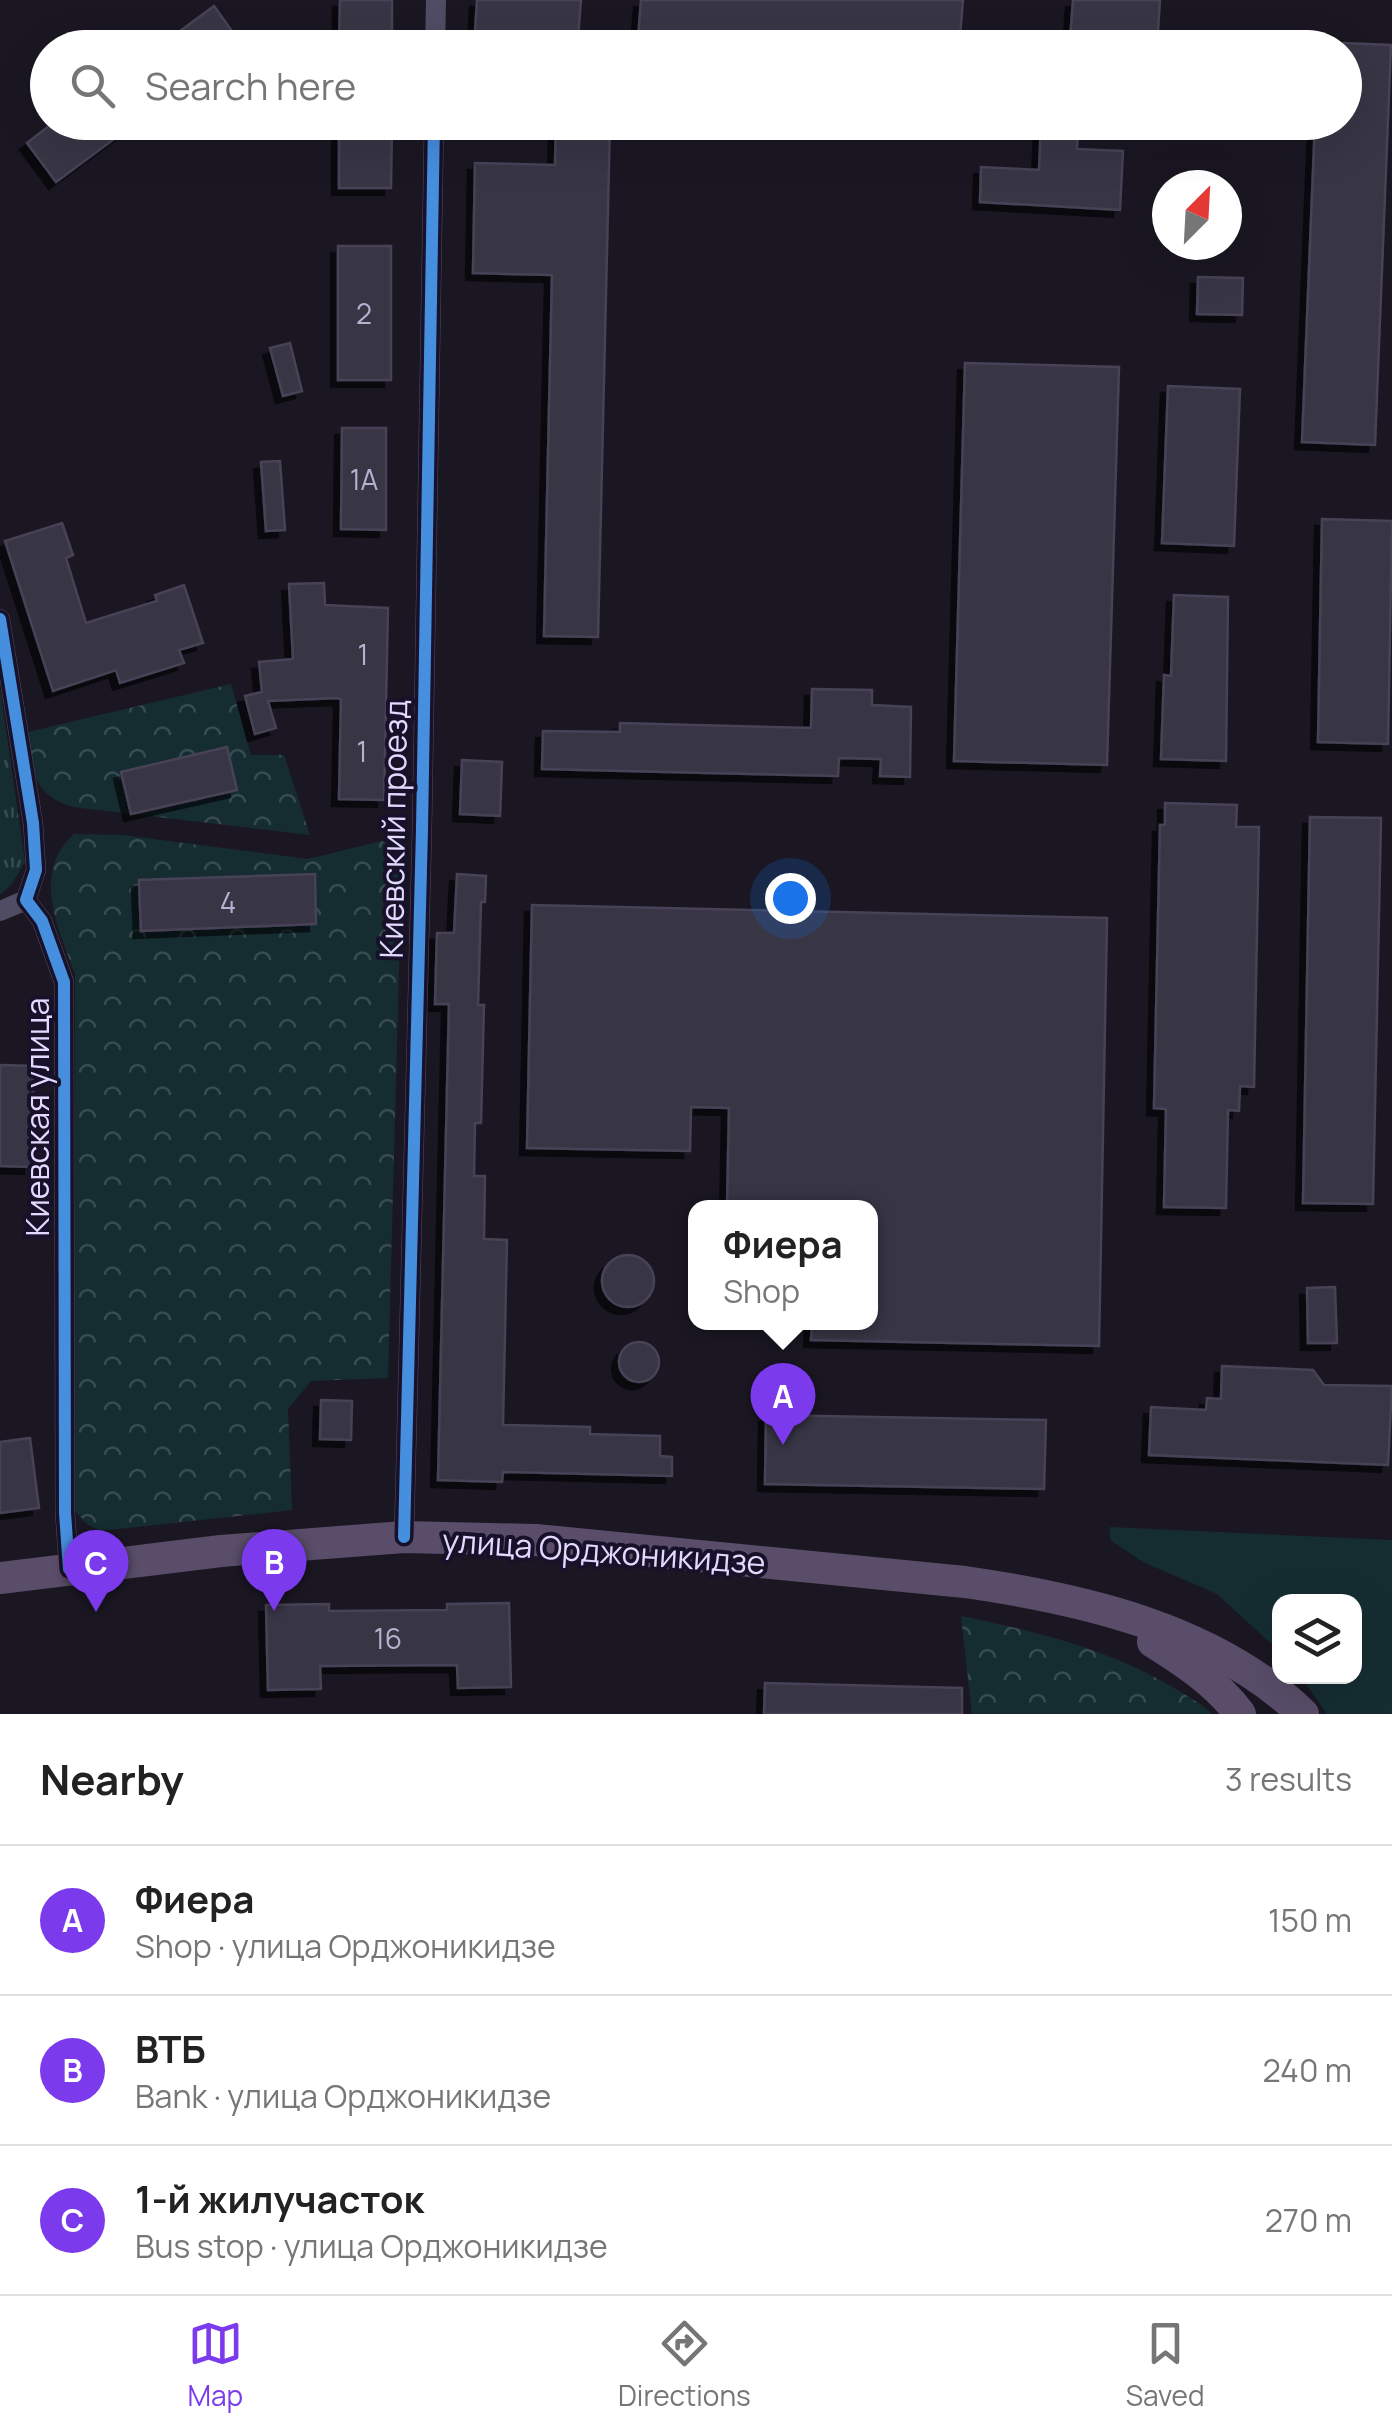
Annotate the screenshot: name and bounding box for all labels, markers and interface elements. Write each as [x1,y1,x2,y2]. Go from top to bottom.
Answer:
search box [30,30,1362,140]
icon: search [65,58,120,113]
text: Search here [145,59,356,111]
north arrow [1152,170,1242,260]
house number: 2 [356,294,372,332]
house number: 1А [350,460,379,498]
house number: 1 [358,635,368,673]
street label: Киевский проезд [369,699,417,959]
house number: 1 [357,732,367,770]
your location [765,873,816,924]
house number: 4 [220,883,236,921]
street label: Киевская улица [15,998,59,1236]
popup [688,1200,878,1330]
text: Фиера [723,1217,843,1269]
text: Shop [723,1269,800,1313]
pin: A [750,1362,816,1445]
street label: улица Орджоникидзе [441,1518,767,1584]
pin: B [242,1528,306,1611]
pin: C [64,1530,128,1612]
map controls [1272,1594,1362,1684]
button: layers [1272,1594,1362,1684]
house number: 16 [374,1619,402,1657]
text: Nearby [40,1750,184,1808]
text: 3 results [1225,1757,1352,1801]
text: Фиера [135,1872,254,1924]
text: A [62,1898,83,1942]
text: 150 m [1268,1898,1352,1942]
text: Shop · улица Орджоникидзе [135,1924,556,1968]
text: ВТБ [135,2022,206,2074]
text: B [62,2048,83,2092]
text: 240 m [1262,2048,1352,2092]
text: Bank · улица Орджоникидзе [135,2074,551,2118]
text: 1-й жилучасток [135,2172,424,2224]
text: C [61,2198,84,2242]
text: 270 m [1265,2198,1352,2242]
text: Bus stop · улица Орджоникидзе [135,2224,608,2268]
tab: Map [187,2316,243,2414]
tab: Directions [618,2316,751,2414]
tab: Saved [1126,2316,1205,2414]

